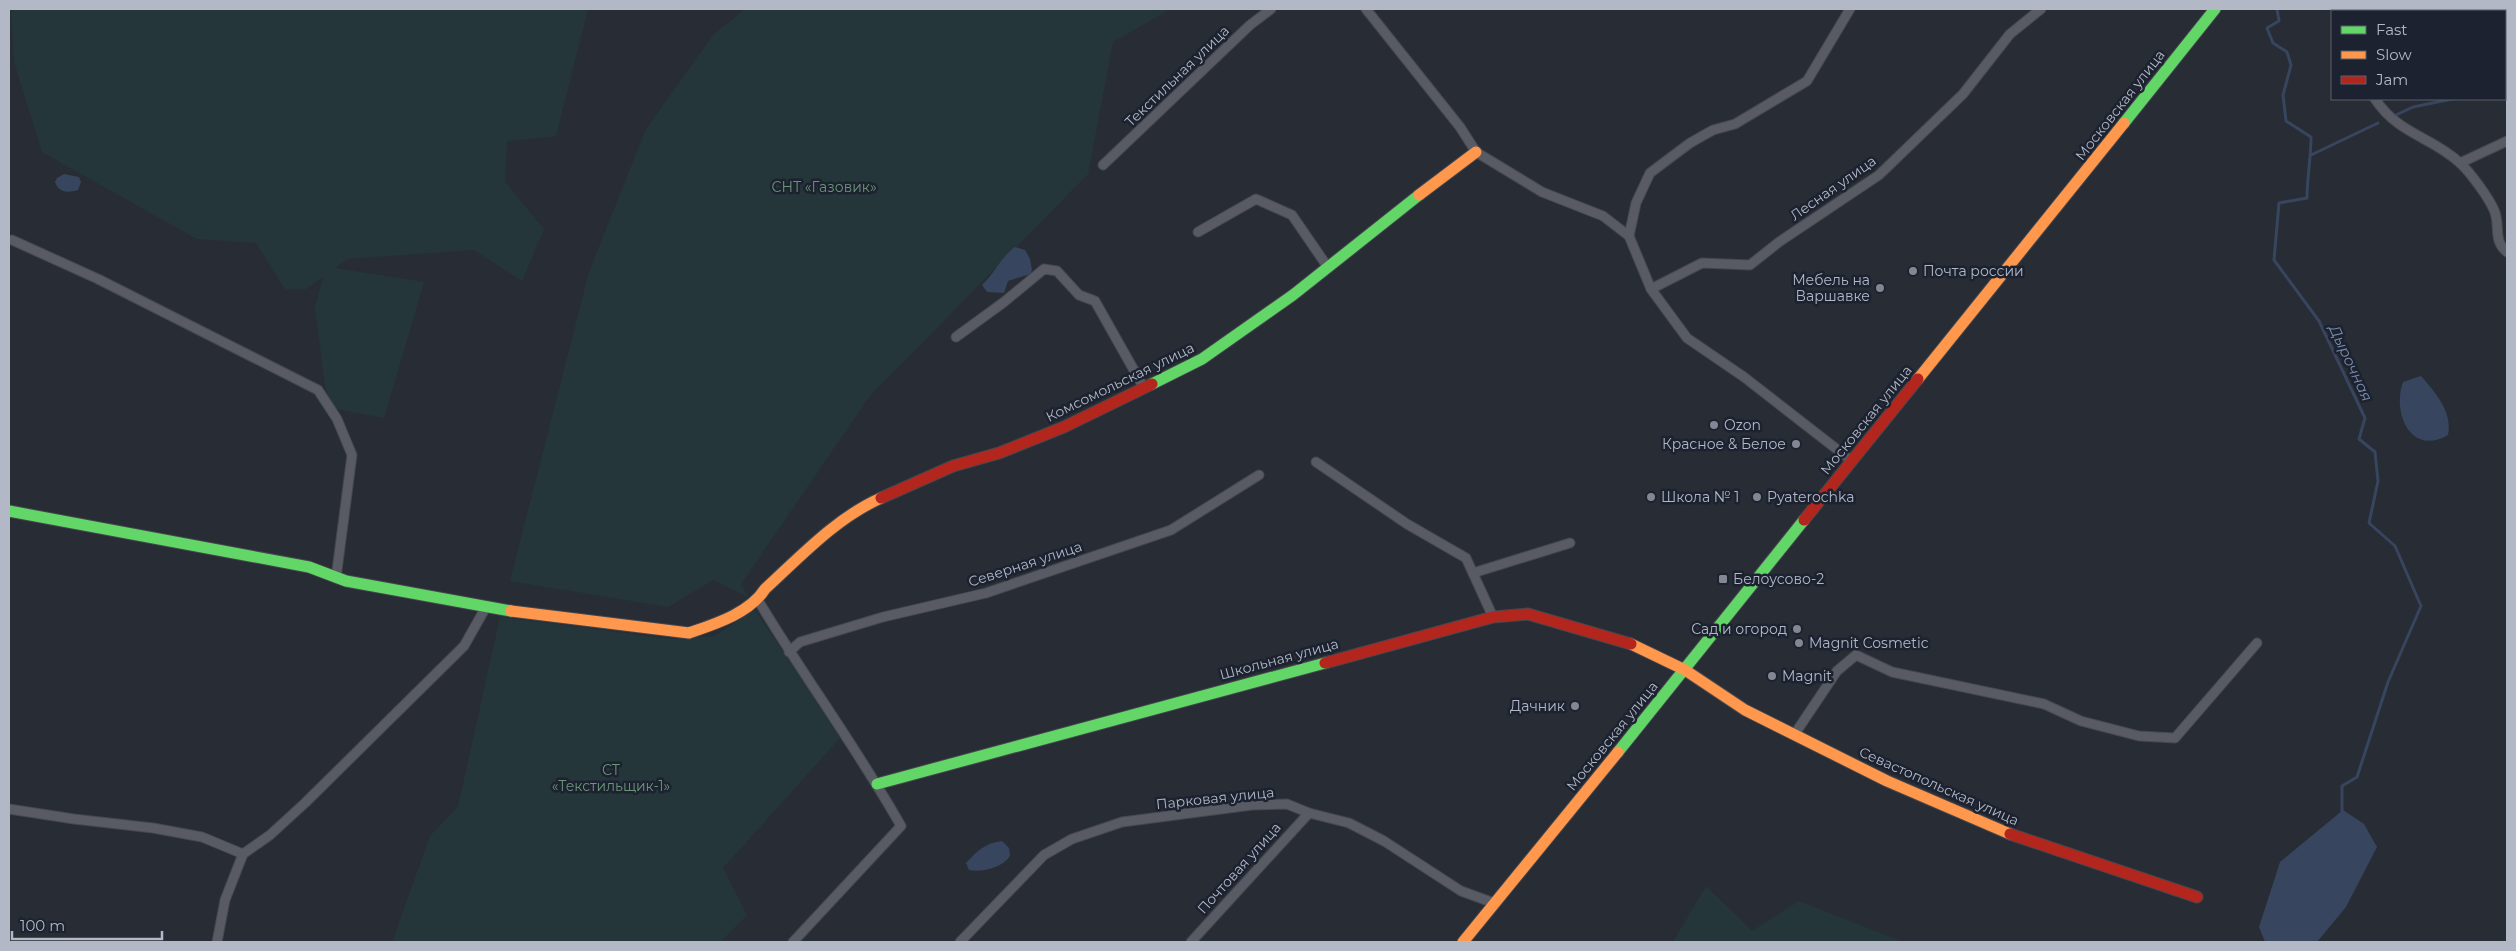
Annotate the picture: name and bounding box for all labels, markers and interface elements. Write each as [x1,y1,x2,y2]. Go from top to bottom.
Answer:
legend [2331,10,2506,100]
text: Fast [2376,20,2407,39]
street label: Текстильная улица [1121,22,1233,130]
text: Slow [2376,45,2412,64]
street label: Московская улица [2071,46,2169,164]
text: Jam [2375,70,2408,89]
street label: Лесная улица [1786,152,1880,224]
park label: СНТ «Газовик» [771,178,877,196]
place label: Почта россии [1923,262,2024,280]
marker: Почта россии [1907,265,1919,277]
place label: Мебель на Варшавке [1792,271,1870,305]
marker: Мебель на Варшавке [1874,282,1886,294]
water label: Дырочная [2324,320,2377,404]
street label: Комсомольская улица [1043,338,1197,426]
street label: Московская улица [1816,362,1916,478]
place label: Ozon [1724,416,1761,434]
marker: Ozon [1708,419,1720,431]
place label: Красное & Белое [1662,435,1786,453]
marker: Красное & Белое [1790,438,1802,450]
place label: Школа № 1 [1661,488,1739,506]
place label: Pyaterochka [1767,488,1854,506]
marker: Школа № 1 [1645,491,1657,503]
marker: Pyaterochka [1751,491,1763,503]
street label: Северная улица [966,537,1084,591]
place label: Белоусово-2 [1733,570,1824,588]
marker: Белоусово-2 [1717,573,1729,585]
place label: Сад и огород [1691,620,1787,638]
marker: Сад и огород [1791,623,1803,635]
street label: Школьная улица [1218,634,1340,684]
place label: Magnit Cosmetic [1809,634,1929,652]
marker: Magnit Cosmetic [1793,637,1805,649]
place label: Magnit [1782,667,1832,685]
marker: Magnit [1766,670,1778,682]
street label: Московская улица [1562,678,1662,794]
place label: Дачник [1510,697,1565,715]
marker: Дачник [1569,700,1581,712]
street label: Севастопольская улица [1856,743,2022,829]
park label: СТ «Текстильщик-1» [552,761,670,795]
street label: Парковая улица [1155,783,1275,813]
street label: Почтовая улица [1193,819,1285,917]
scale bar [12,908,162,940]
text: 100 m [20,916,65,935]

